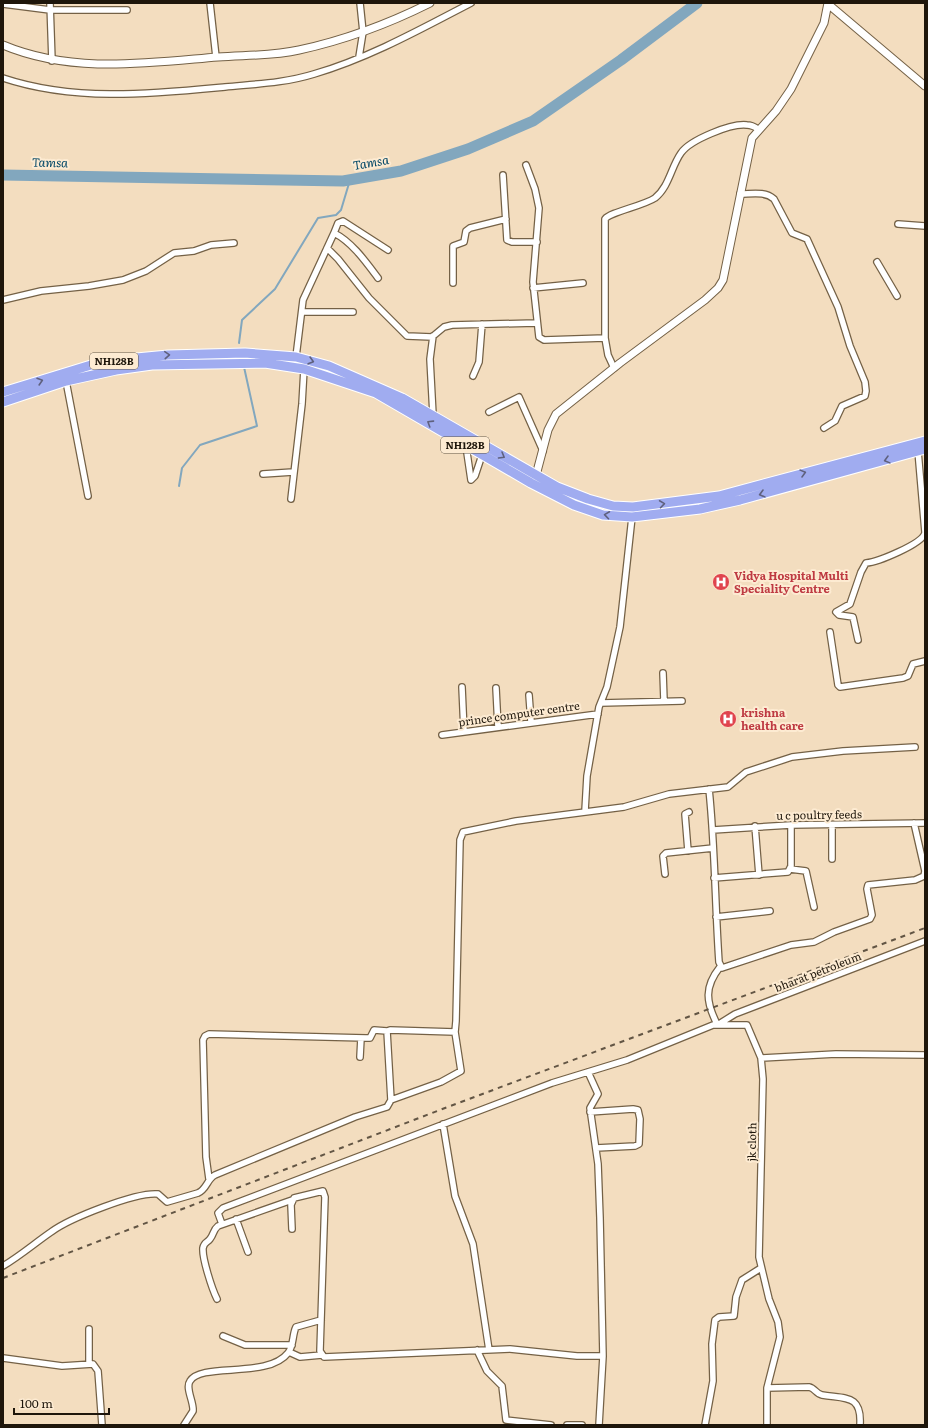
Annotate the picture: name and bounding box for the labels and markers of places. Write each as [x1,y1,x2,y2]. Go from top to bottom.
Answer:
place label: Vidya Hospital Multi Speciality Centre [734,567,849,596]
hospital icon: Vidya Hospital Multi Speciality Centre [711,572,731,592]
place label: krishna health care [741,704,804,733]
hospital icon: krishna health care [718,709,738,729]

